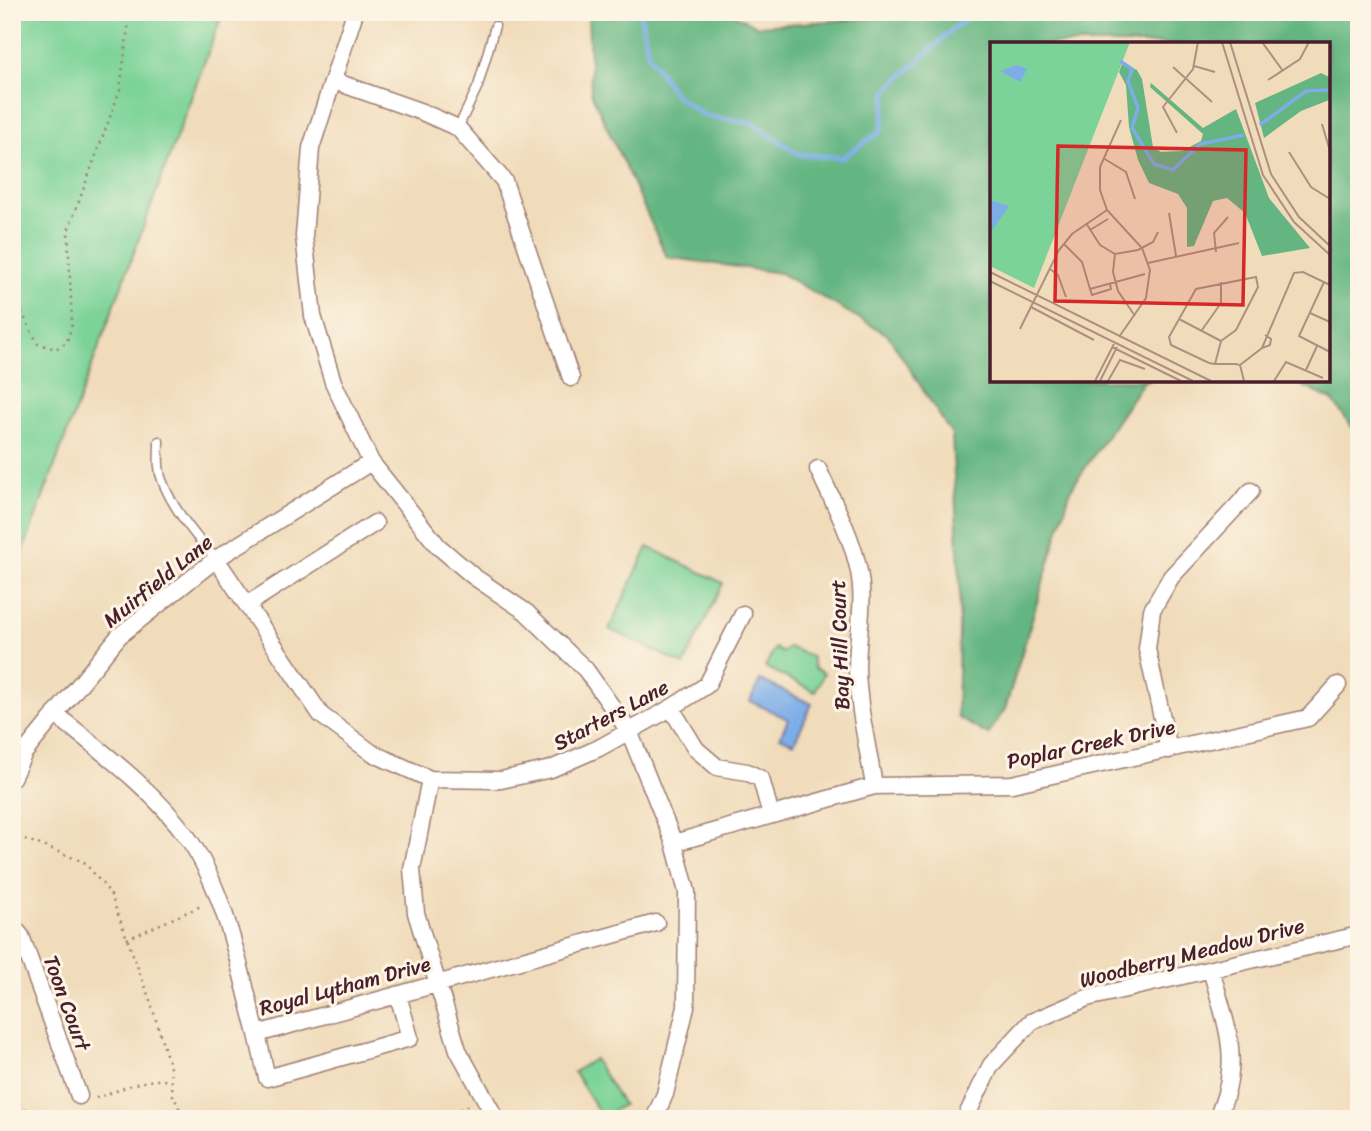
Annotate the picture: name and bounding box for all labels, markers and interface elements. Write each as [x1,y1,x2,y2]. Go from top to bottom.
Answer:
inset map [990,42,1329,382]
street label: Muirfield Lane [94,524,222,638]
street label: Bay Hill Court [819,579,861,711]
street label: Starters Lane [546,668,676,762]
street label: Poplar Creek Drive [1003,708,1179,780]
street label: Woodberry Meadow Drive [1075,907,1309,999]
street label: Royal Lytham Drive [255,945,435,1027]
street label: Toon Court [32,950,102,1058]

